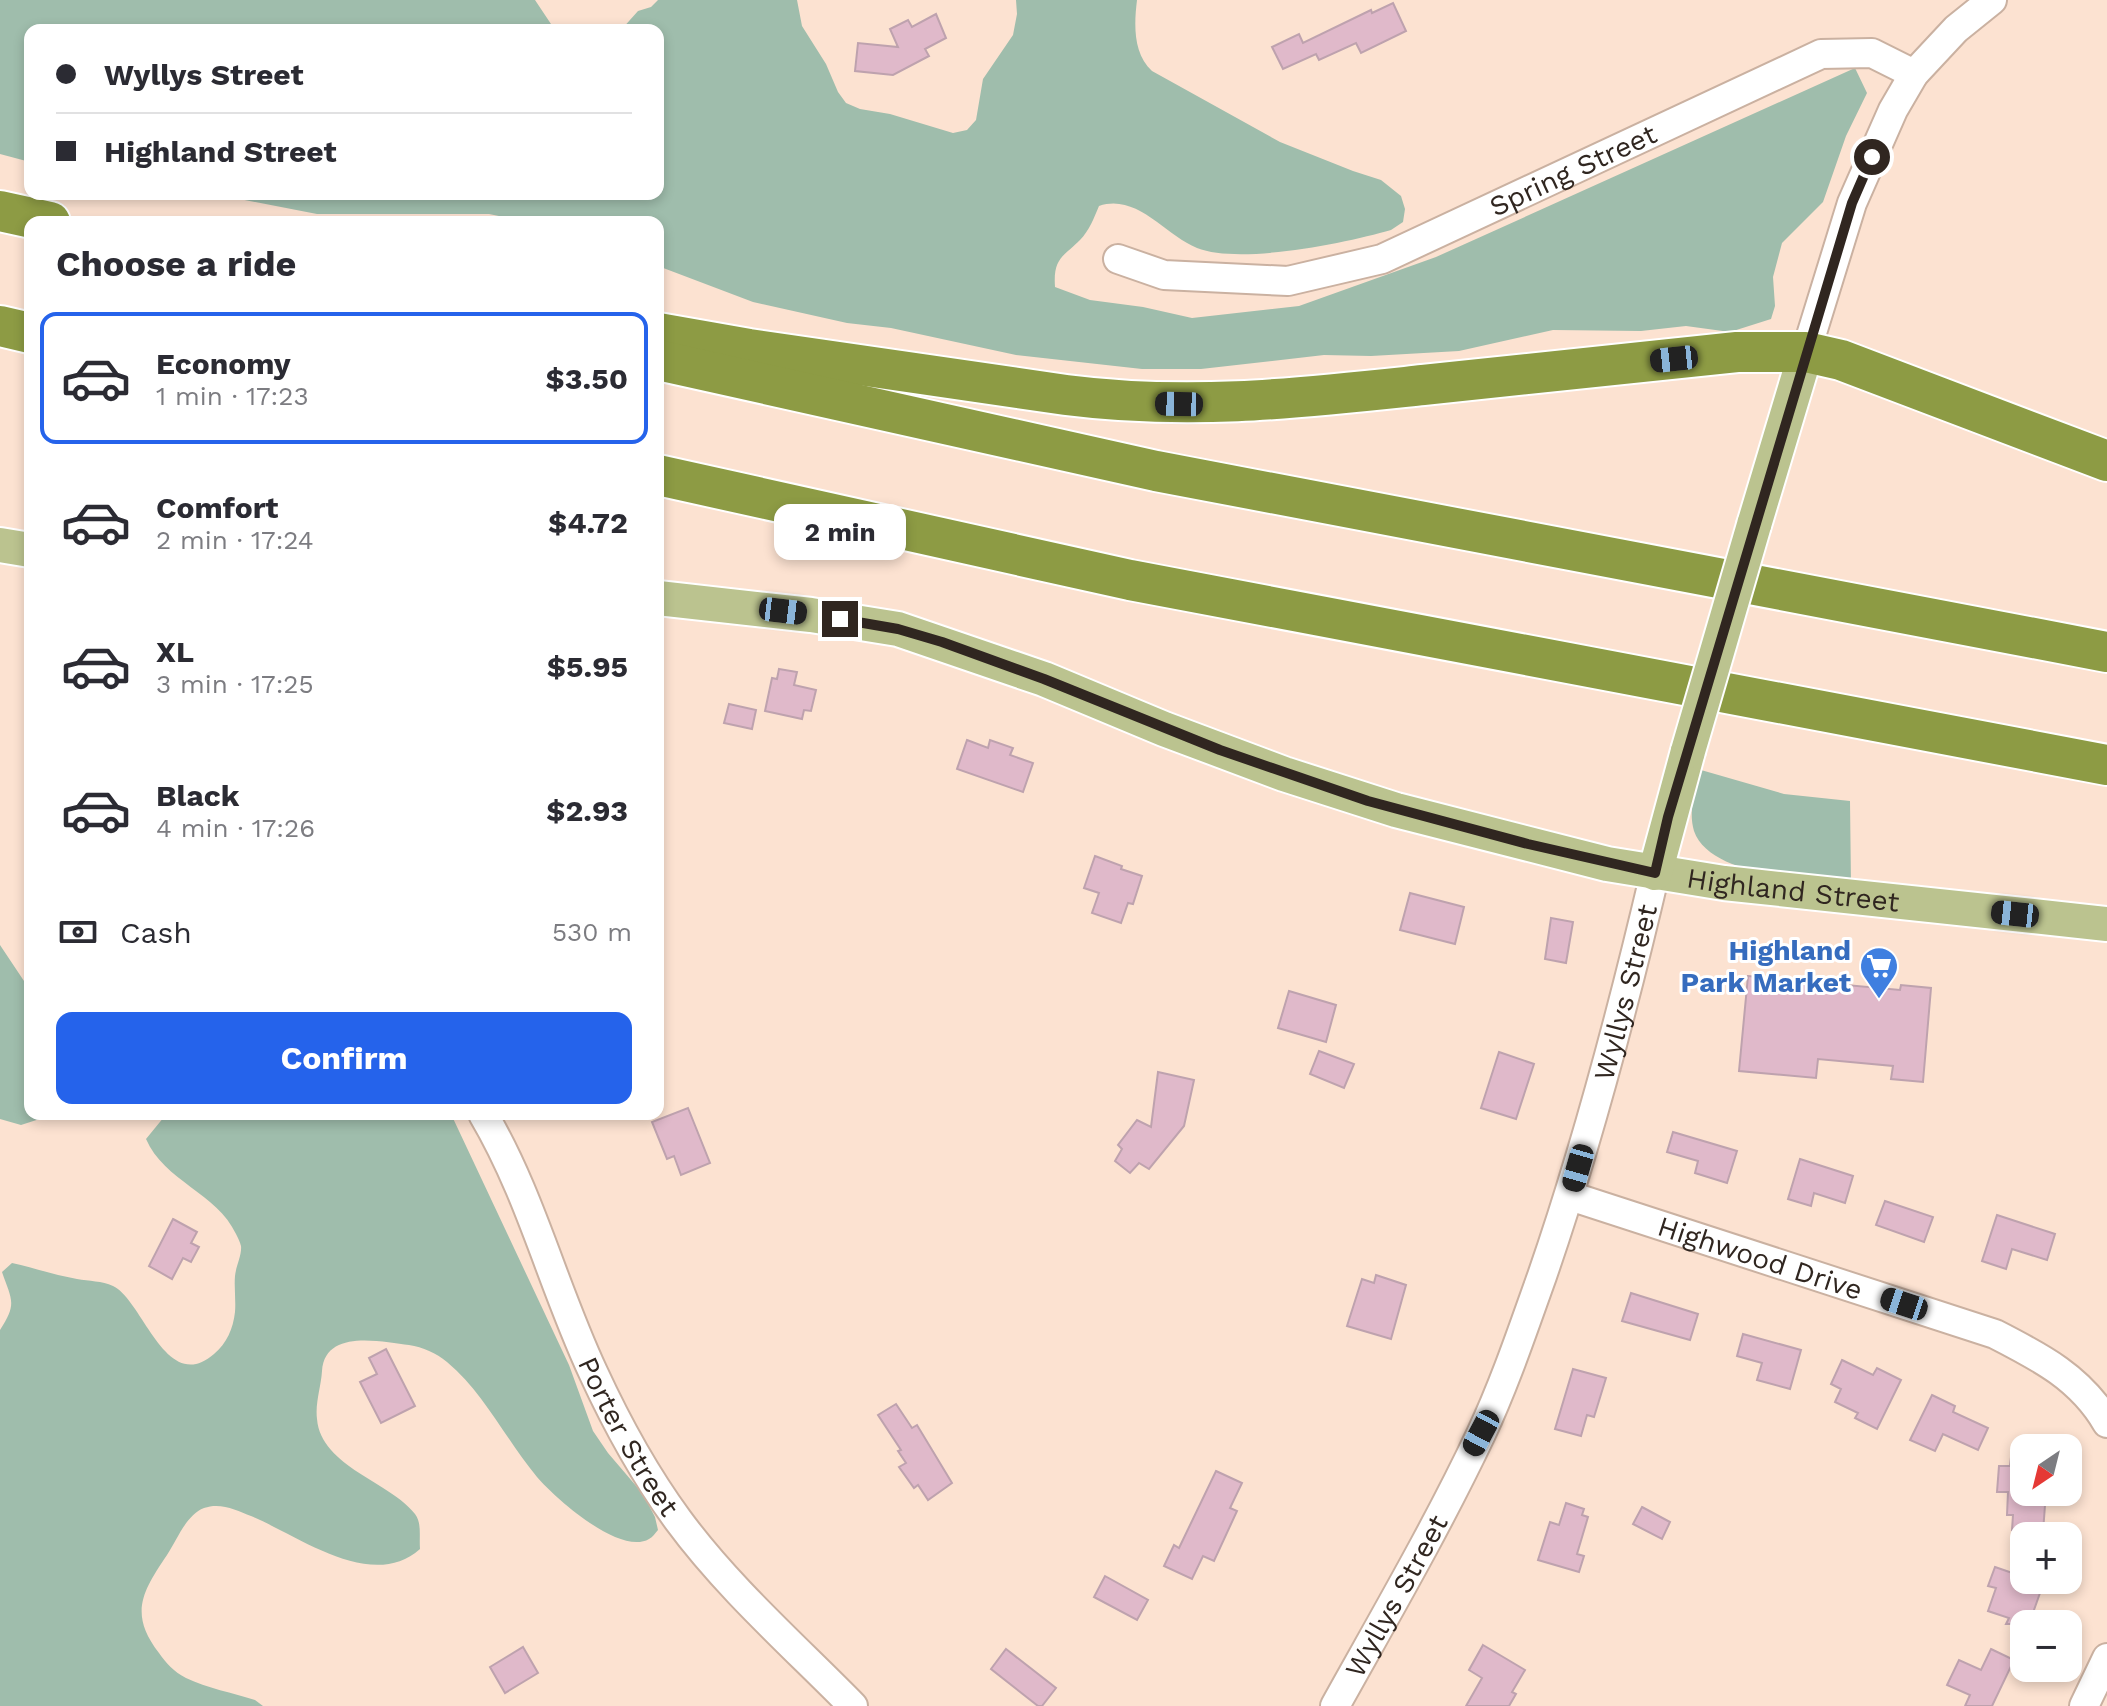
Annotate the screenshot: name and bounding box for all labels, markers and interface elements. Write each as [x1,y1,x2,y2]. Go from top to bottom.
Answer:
text: Wyllys Street [104,57,304,92]
street label: Spring Street [1484,117,1662,223]
text: Highland Street [104,134,337,169]
route start [1854,139,1890,175]
text: Choose a ride [56,243,296,285]
icon: car [60,342,132,414]
car [1649,345,1699,373]
text: Economy [156,346,291,381]
text: $3.50 [545,361,628,396]
text: 1 min · 17:23 [156,381,309,411]
car [1155,392,1203,416]
icon: car [60,486,132,558]
text: Comfort [156,490,278,525]
callout: 2 min [774,503,906,559]
text: $4.72 [548,505,628,540]
text: 2 min [804,517,876,547]
text: 2 min · 17:24 [156,525,314,555]
car [758,596,808,626]
route end [822,601,858,637]
icon: car [60,630,132,702]
text: XL [156,634,194,669]
text: $5.95 [547,649,628,684]
text: 3 min · 17:25 [156,669,314,699]
icon: car [60,774,132,846]
text: Black [156,778,240,813]
text: $2.93 [546,793,628,828]
text: 4 min · 17:26 [156,813,315,843]
street label: Highland Street [1684,861,1901,919]
car [1990,900,2040,928]
street label: Wyllys Street [1587,901,1664,1084]
icon: cash [56,910,100,954]
text: Cash [120,915,192,950]
text: 530 m [552,917,632,947]
place label: Highland Park Market [1680,934,1851,999]
supermarket icon: Highland Park Market [1858,945,1900,1000]
button: Confirm [56,1012,632,1104]
car [1560,1142,1596,1194]
street label: Highwood Drive [1653,1210,1867,1307]
car [1877,1285,1931,1323]
street label: Porter Street [571,1352,686,1523]
car [1459,1406,1503,1460]
north arrow [2010,1434,2082,1506]
map controls [2010,1434,2082,1682]
street label: Wyllys Street [1338,1509,1455,1683]
button: + [2010,1522,2082,1594]
button: − [2010,1610,2082,1682]

